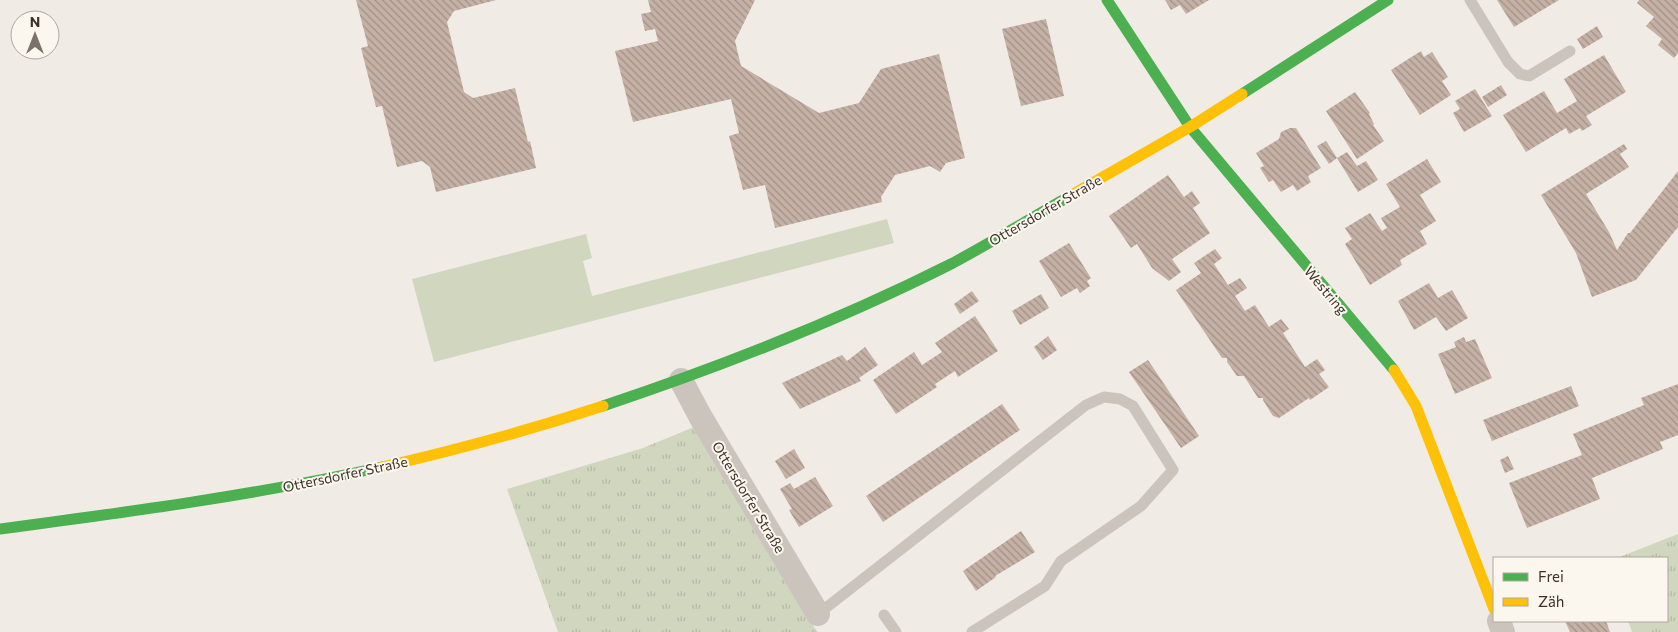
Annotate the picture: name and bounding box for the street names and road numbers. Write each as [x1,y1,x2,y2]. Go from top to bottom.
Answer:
street label: Ottersdorfer Straße [986,171,1104,249]
street label: Westring [1301,262,1351,318]
street label: Ottersdorfer Straße [709,438,789,556]
street label: Ottersdorfer Straße [281,452,409,496]

